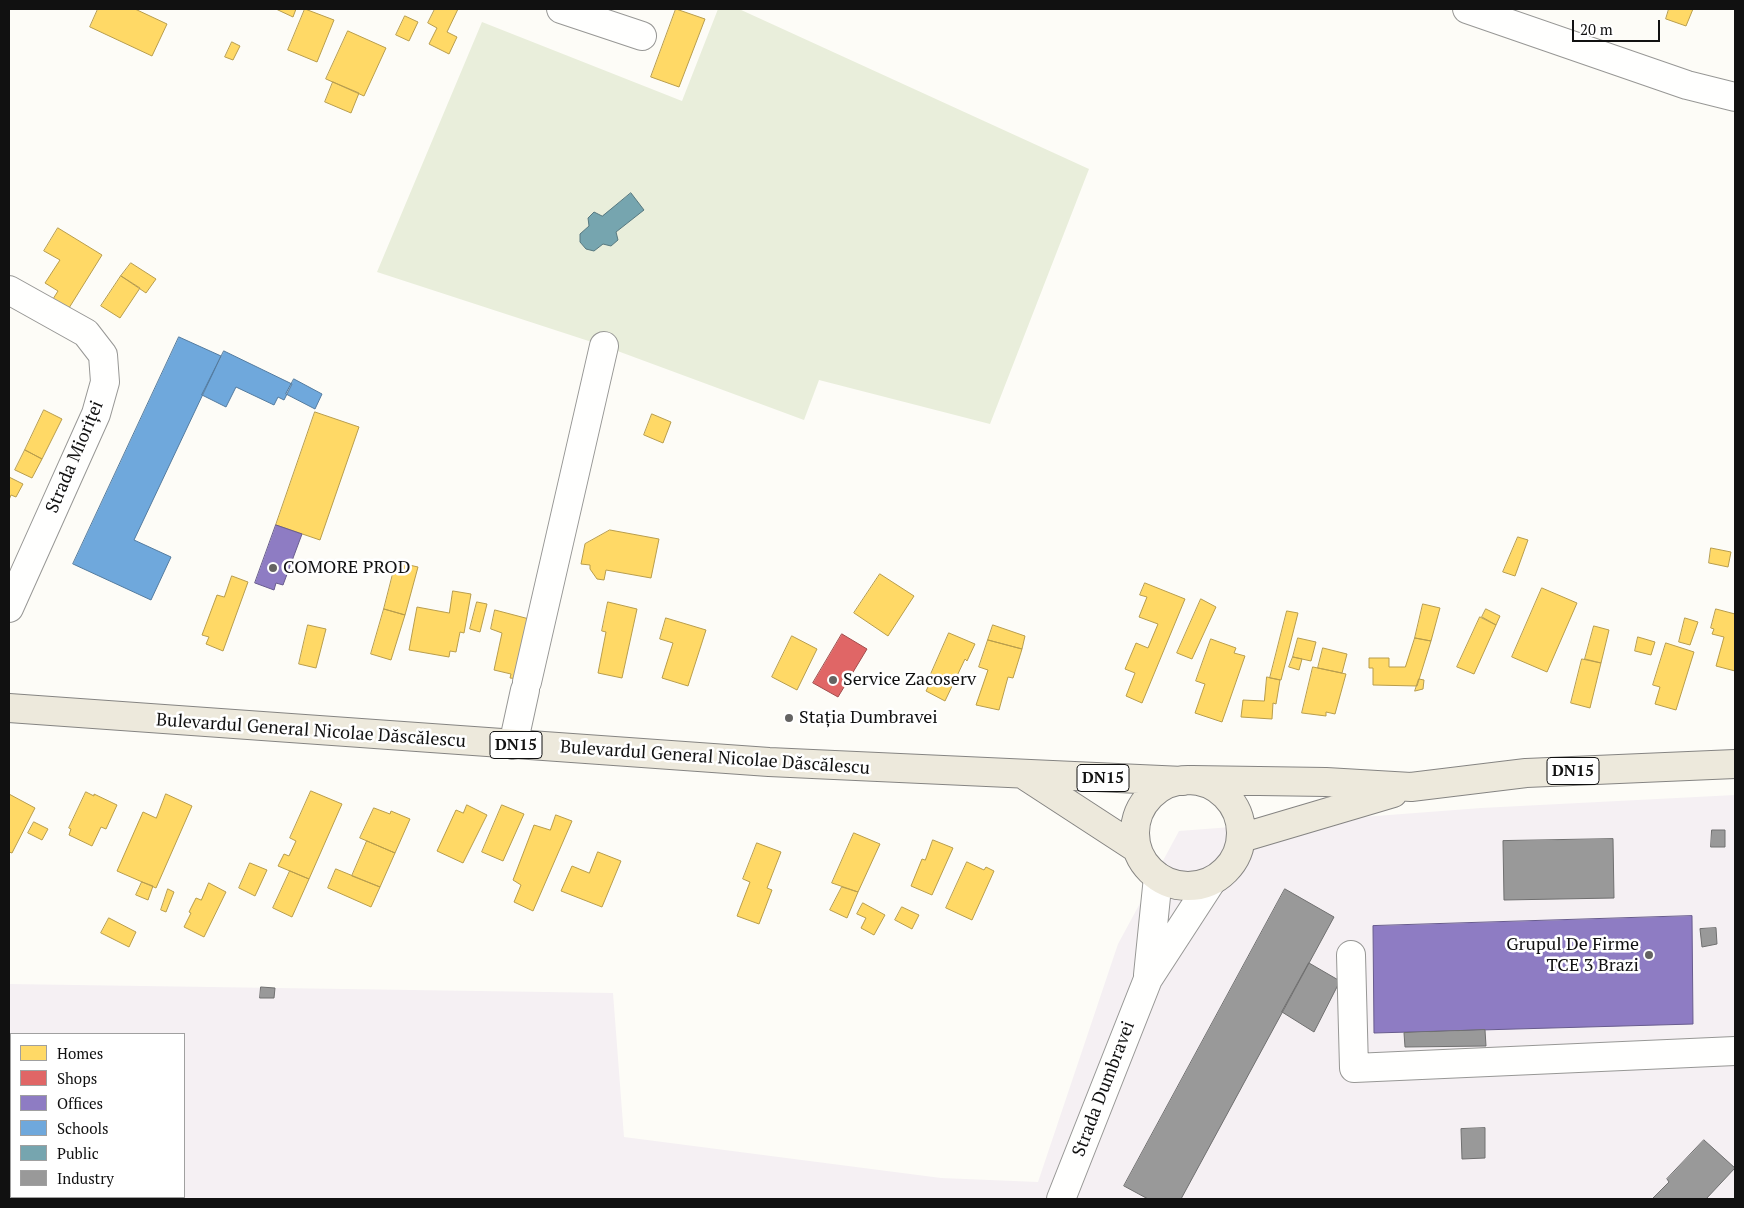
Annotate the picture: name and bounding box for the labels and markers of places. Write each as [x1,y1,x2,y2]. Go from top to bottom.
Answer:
place label: COMORE PROD [283,557,410,579]
marker: COMORE PROD [267,562,279,574]
place label: Service Zacoserv [843,669,976,691]
marker: Service Zacoserv [827,674,839,686]
place label: Stația Dumbravei [799,707,938,729]
marker: Stația Dumbravei [783,712,795,724]
place label: Grupul De Firme TCE 3 Brazi [1506,934,1639,976]
marker: Grupul De Firme TCE 3 Brazi [1643,949,1655,961]

